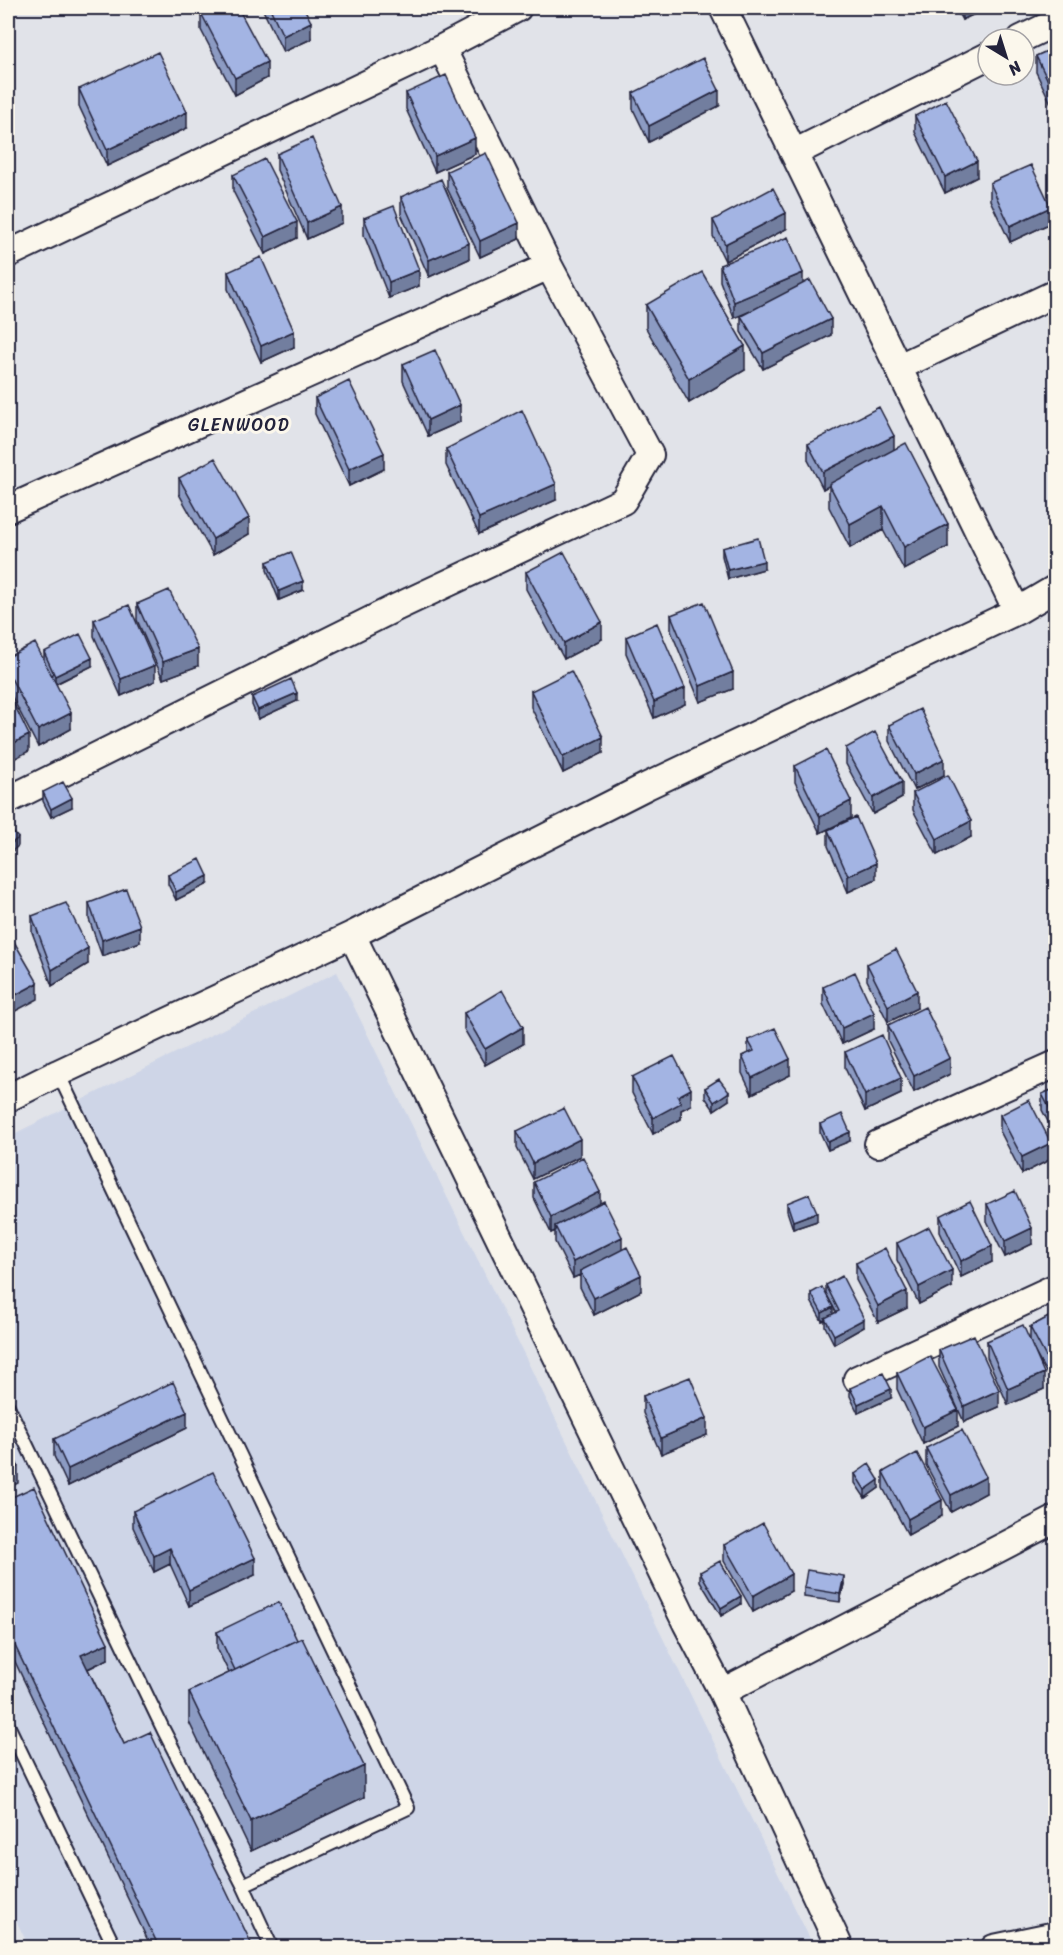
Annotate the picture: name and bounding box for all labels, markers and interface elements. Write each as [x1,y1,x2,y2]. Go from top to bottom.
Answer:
north arrow [976,27,1036,87]
text: N [1001,53,1029,84]
district label: GLENWOOD [188,409,290,441]

